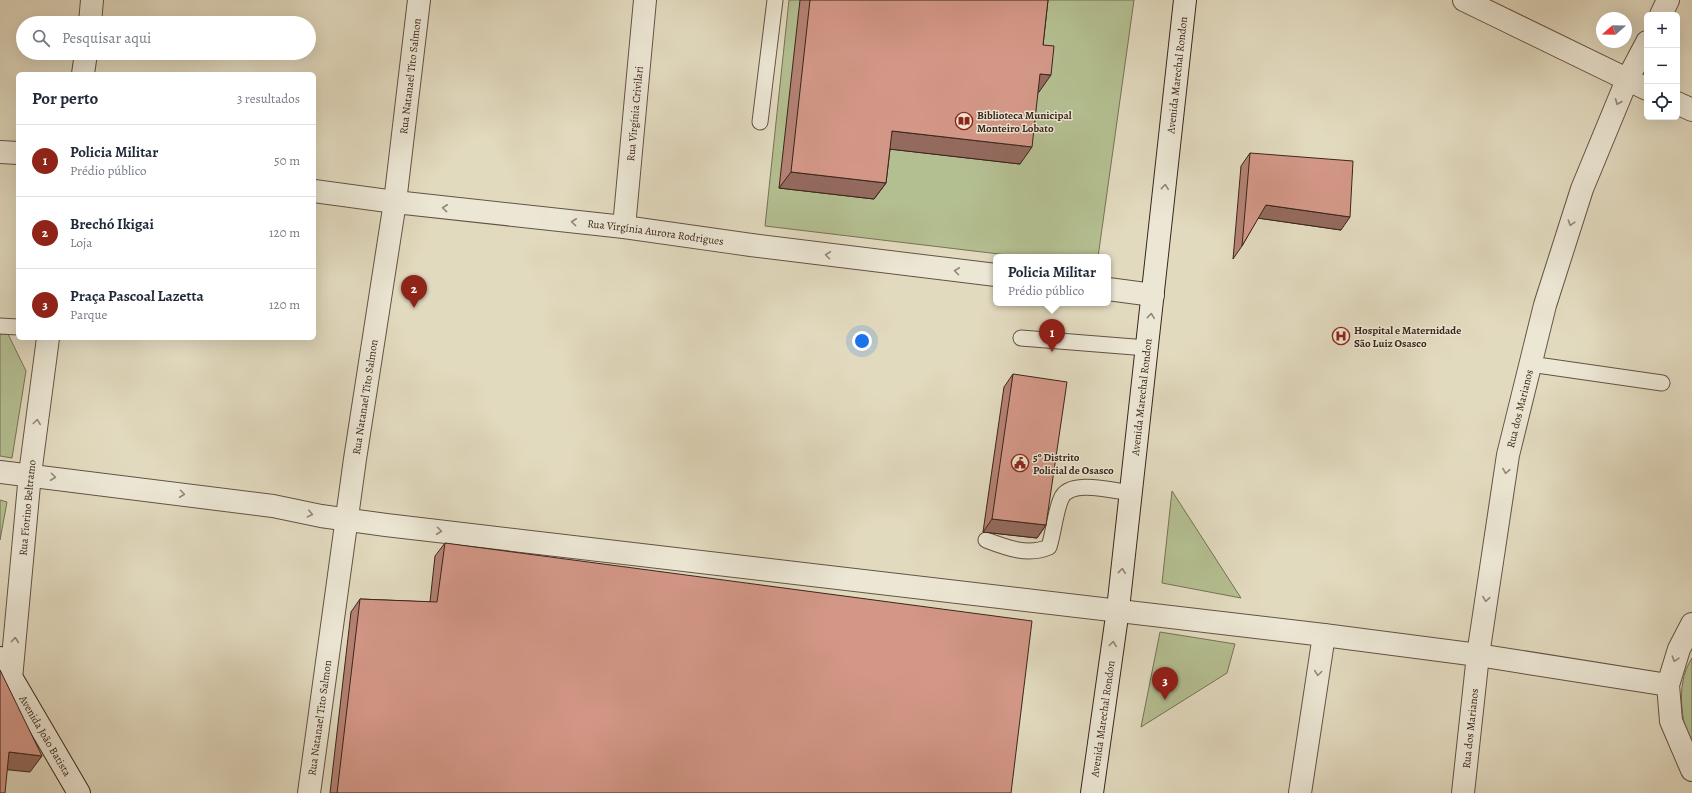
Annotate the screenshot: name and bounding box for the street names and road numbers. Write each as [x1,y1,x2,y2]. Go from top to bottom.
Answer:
street label: Avenida Marechal Rondon [1163,16,1191,135]
street label: Rua Natanael Tito Salmon [396,17,425,135]
street label: Rua Virgínia Crivilari [623,65,647,162]
street label: Rua Virgínia Aurora Rodrigues [586,216,725,249]
street label: Rua Natanael Tito Salmon [349,338,382,456]
street label: Avenida Marechal Rondon [1128,338,1156,457]
street label: Rua dos Marianos [1503,368,1537,449]
street label: Rua Fiorino Beltramo [15,458,40,556]
street label: Rua Natanael Tito Salmon [304,659,335,777]
street label: Avenida Marechal Rondon [1087,660,1119,779]
street label: Rua dos Marianos [1459,688,1482,769]
street label: Avenida João Batista [15,692,75,780]

